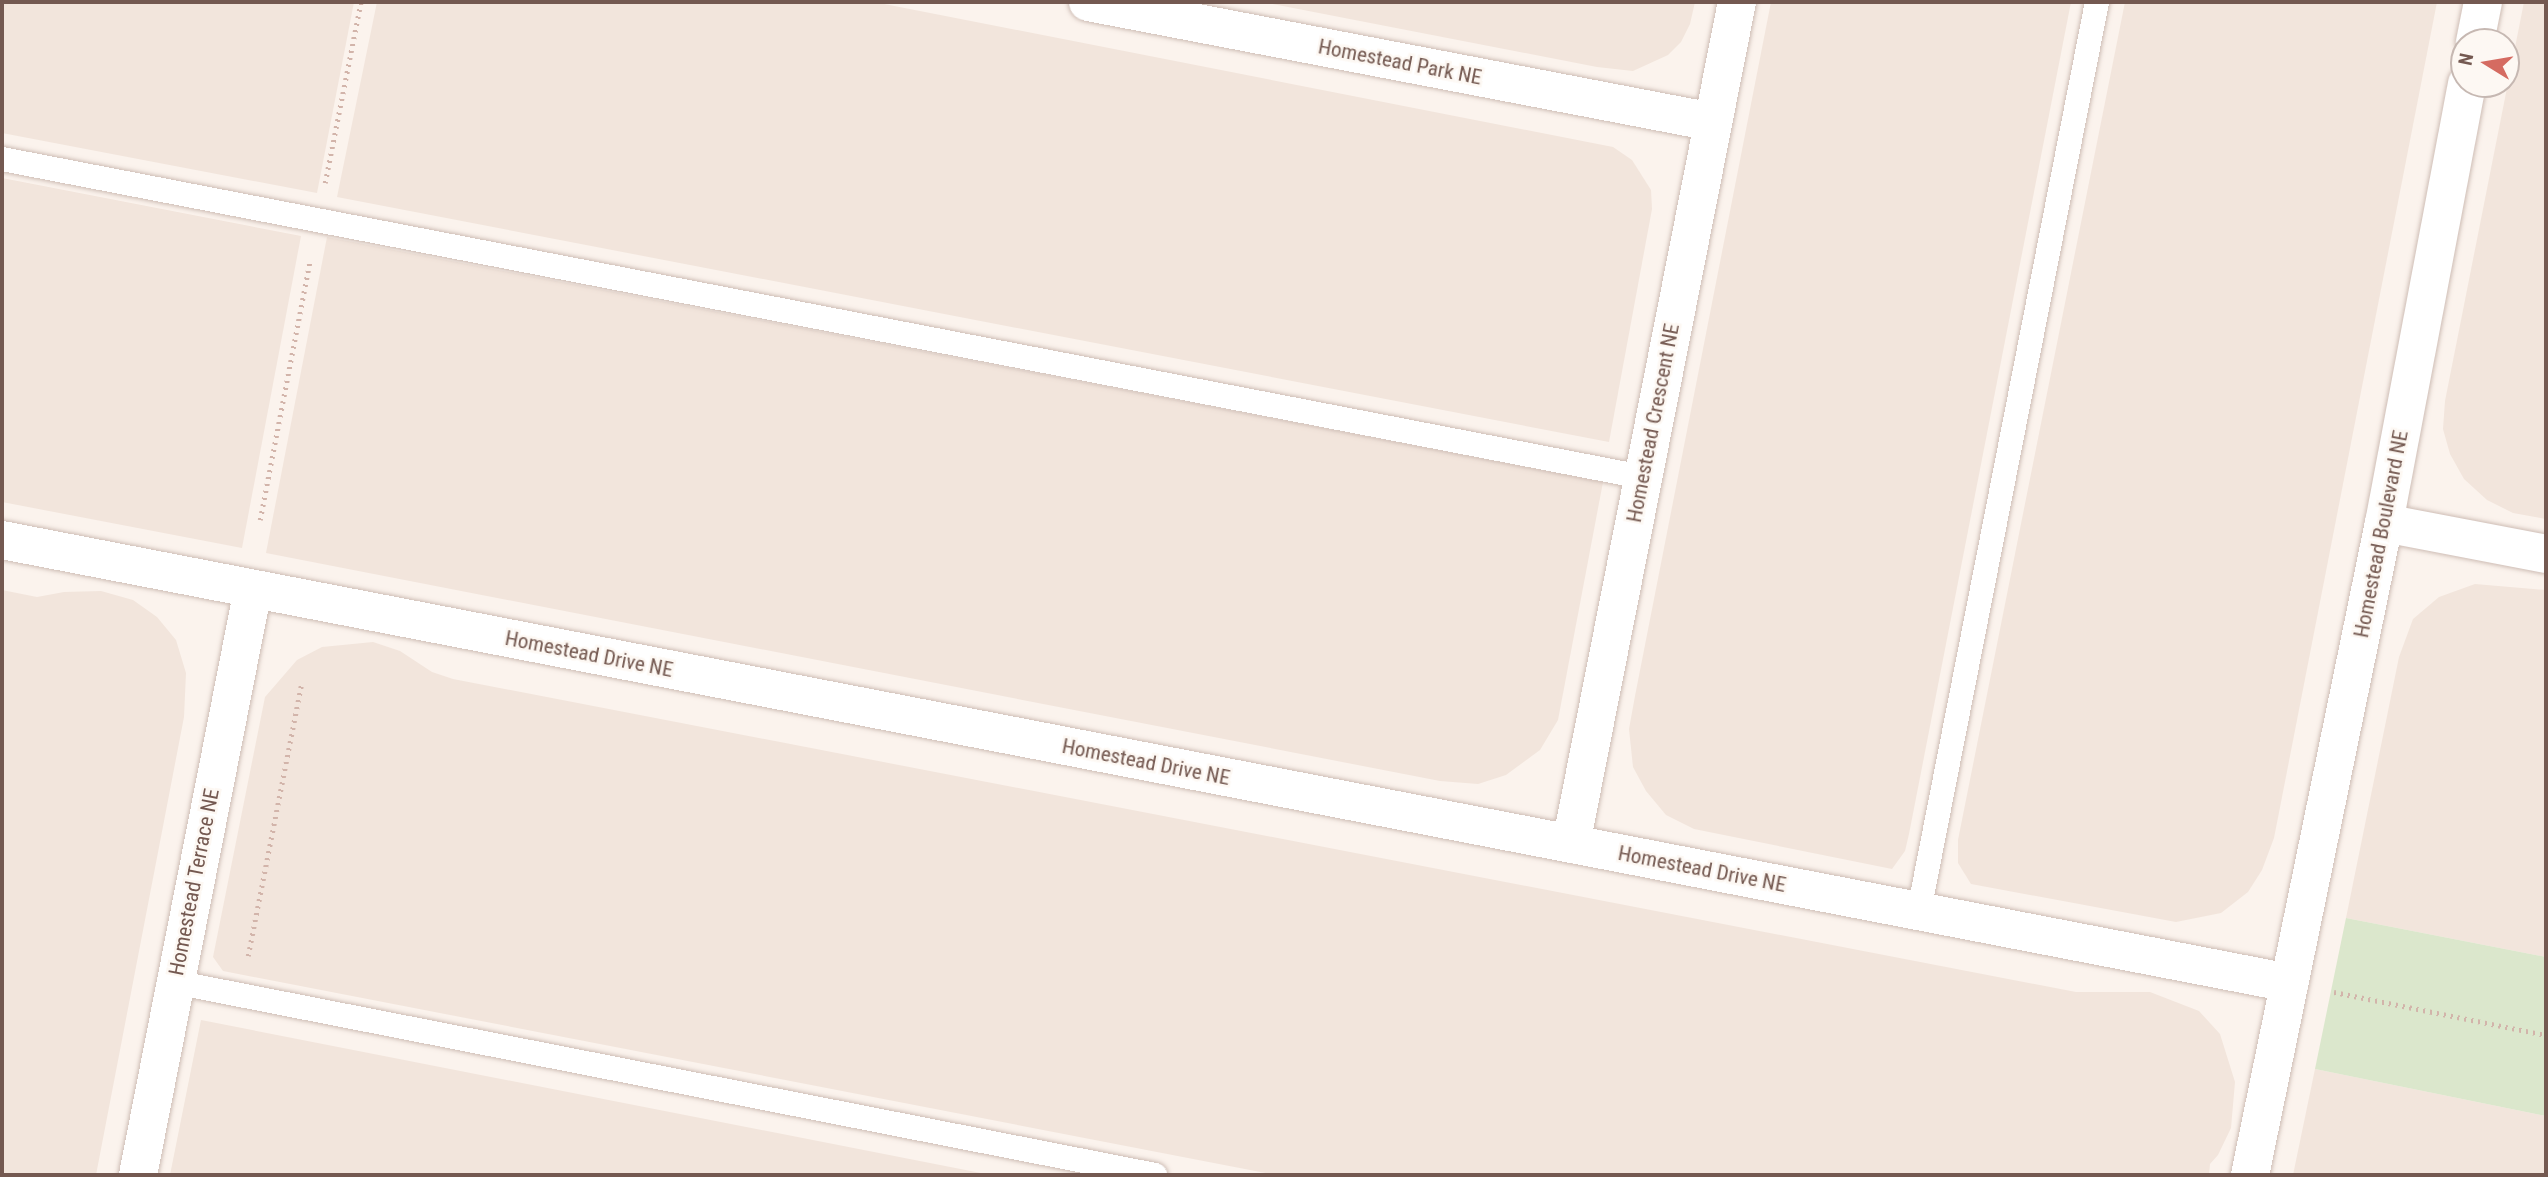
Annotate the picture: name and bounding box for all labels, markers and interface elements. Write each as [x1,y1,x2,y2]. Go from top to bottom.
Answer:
north arrow [2450,28,2520,98]
street label: Homestead Park NE [1316,34,1484,90]
text: N [2453,51,2478,67]
street label: Homestead Crescent NE [1621,322,1685,524]
street label: Homestead Boulevard NE [2349,428,2413,640]
street label: Homestead Drive NE [503,625,675,683]
street label: Homestead Drive NE [1060,733,1232,791]
street label: Homestead Terrace NE [163,786,225,978]
street label: Homestead Drive NE [1616,840,1788,898]

